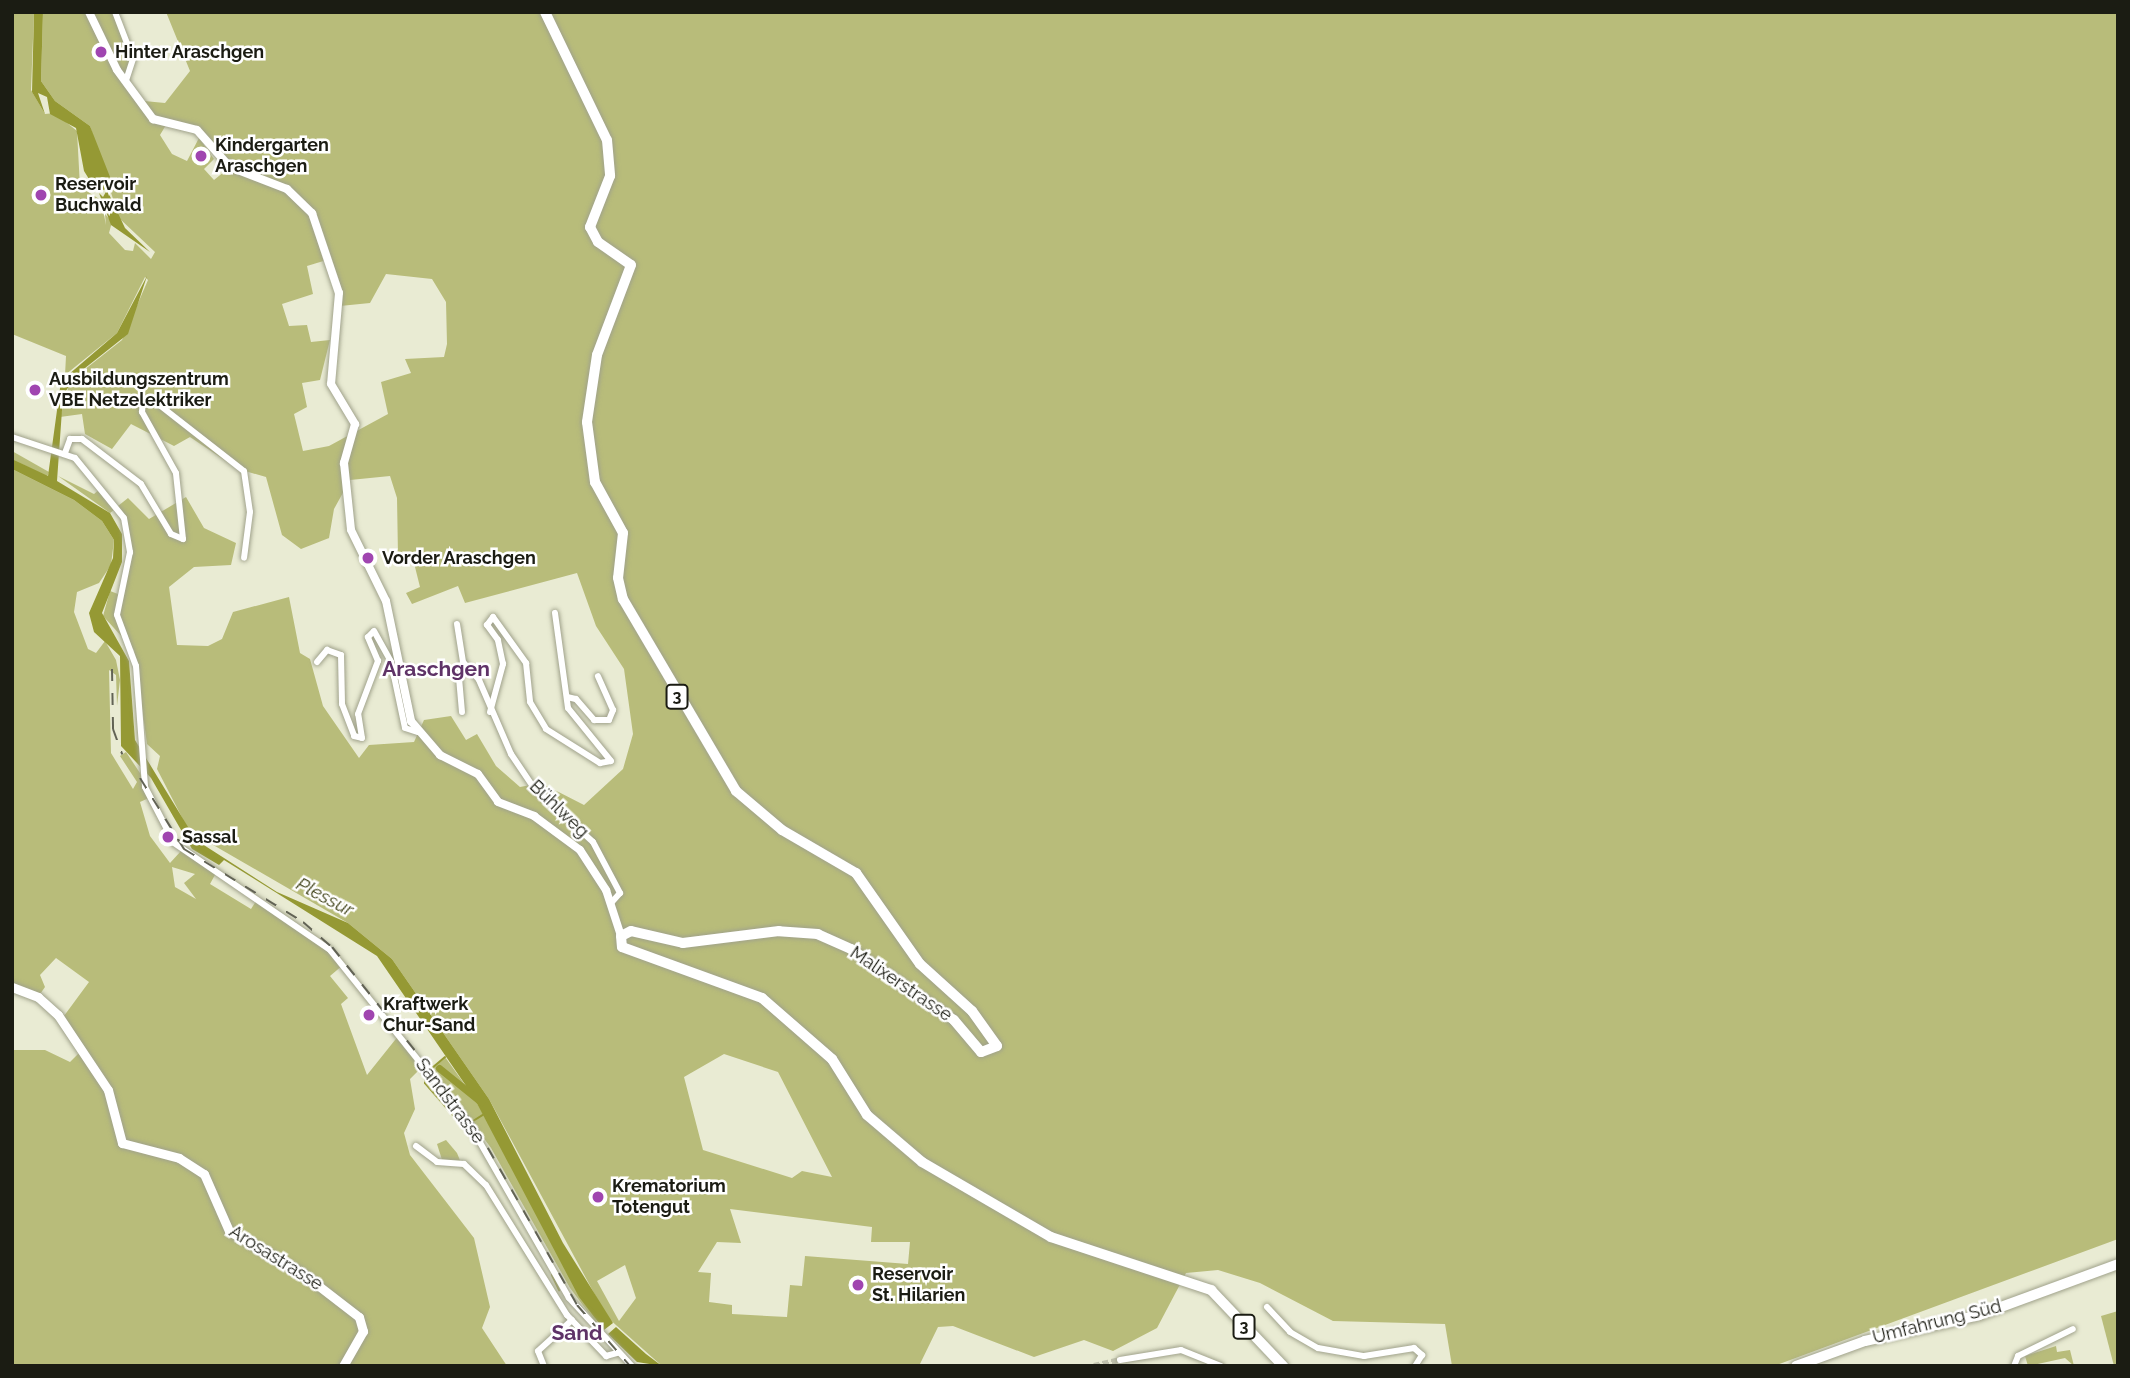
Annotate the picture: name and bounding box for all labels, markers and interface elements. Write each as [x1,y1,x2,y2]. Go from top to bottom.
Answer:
place label: Hinter Araschgen [115,41,265,63]
marker: Hinter Araschgen [93,44,109,60]
place label: Kindergarten Araschgen [215,135,329,178]
marker: Kindergarten Araschgen [193,148,209,164]
place label: Reservoir Buchwald [55,174,142,216]
marker: Reservoir Buchwald [33,187,49,203]
place label: Ausbildungszentrum VBE Netzelektriker [49,369,229,412]
marker: Ausbildungszentrum VBE Netzelektriker [27,382,43,398]
place label: Vorder Araschgen [382,547,537,569]
marker: Vorder Araschgen [360,550,376,566]
district label: Araschgen [382,656,490,682]
road number: 3 [665,684,689,710]
street label: Bühlweg [525,776,593,842]
place label: Sassal [182,826,237,848]
marker: Sassal [160,829,176,845]
water label: Plessur [292,872,358,922]
street label: Malixerstrasse [846,942,956,1026]
place label: Kraftwerk Chur-Sand [383,994,475,1036]
marker: Kraftwerk Chur-Sand [361,1007,377,1023]
street label: Sandstrasse [411,1054,489,1148]
place label: Krematorium Totengut [612,1176,726,1218]
marker: Krematorium Totengut [590,1189,606,1205]
street label: Arosastrasse [225,1221,327,1295]
place label: Reservoir St. Hilarien [872,1264,965,1306]
marker: Reservoir St. Hilarien [850,1277,866,1293]
street label: Umfahrung Süd [1870,1296,2004,1348]
road number: 3 [1232,1315,1256,1340]
district label: Sand [551,1320,603,1346]

